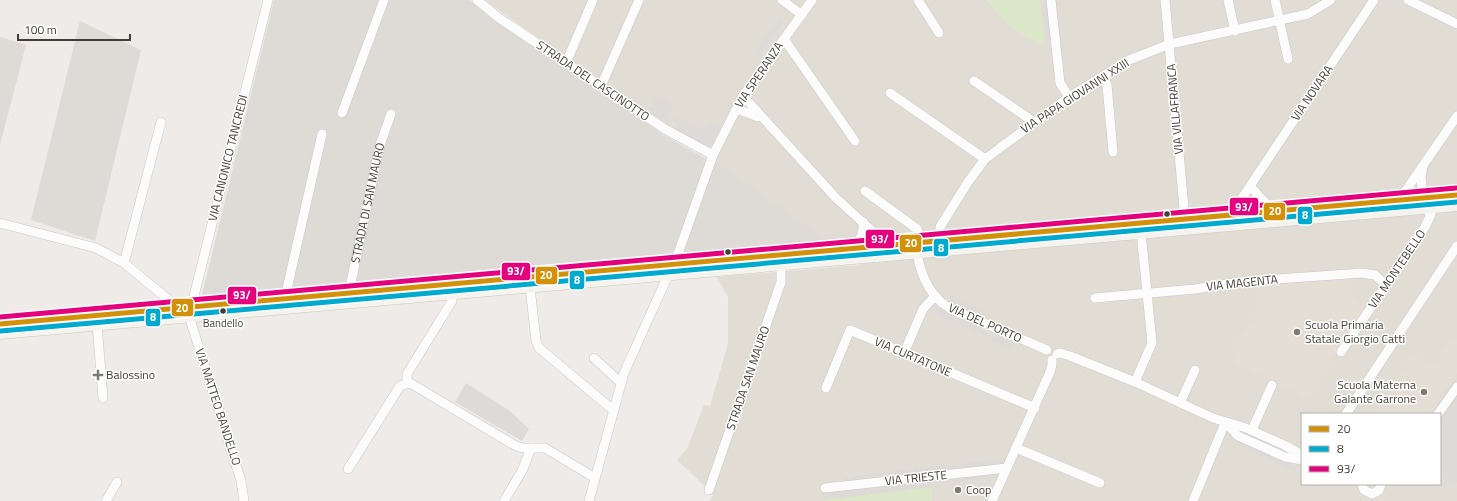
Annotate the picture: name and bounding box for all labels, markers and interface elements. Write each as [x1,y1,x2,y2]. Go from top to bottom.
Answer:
scale bar [18,16,130,42]
text: 100 m [24,20,57,39]
street label: STRADA DEL CASCINOTTO [533,35,654,126]
street label: VIA SPERANZA [729,38,788,112]
street label: VIA PAPA GIOVANNI XXIII [1017,53,1133,138]
street label: VIA NOVARA [1286,61,1337,125]
street label: VIA VILLAFRANCA [1161,63,1188,155]
street label: VIA CANONICO TANCREDI [203,93,252,223]
street label: STRADA DI SAN MAURO [345,141,389,265]
line badge: 93/ [1229,197,1259,216]
text: 93/ [1235,199,1253,215]
line badge: 20 [1263,202,1286,221]
text: 20 [1269,203,1281,219]
line badge: 8 [1297,206,1313,225]
text: 8 [1302,207,1308,223]
unlabelled marker [1162,209,1172,219]
street label: VIA MONTEBELLO [1363,225,1430,312]
line badge: 93/ [865,229,895,249]
text: 93/ [871,231,889,247]
line badge: 20 [899,234,922,253]
text: 20 [905,235,917,251]
line badge: 8 [933,238,949,257]
text: 8 [938,240,944,256]
unlabelled marker [723,247,733,257]
line badge: 93/ [501,262,531,281]
text: 93/ [507,263,525,279]
line badge: 20 [535,266,558,285]
text: 20 [540,267,552,283]
street label: VIA MAGENTA [1205,269,1279,296]
line badge: 8 [569,270,585,290]
text: 8 [574,272,580,288]
line badge: 93/ [227,286,257,305]
text: 93/ [233,287,251,303]
line badge: 20 [171,298,194,317]
street label: VIA DEL PORTO [945,298,1025,347]
text: 20 [176,300,188,316]
marker: Bandello [218,306,228,316]
line badge: 8 [145,308,161,327]
text: 8 [150,309,156,325]
place label: Bandello [203,315,243,331]
place label: Scuola Primaria Statale Giorgio Catti [1305,315,1405,348]
street label: STRADA SAN MAURO [721,323,774,433]
marker: Scuola Primaria Statale Giorgio Catti [1292,327,1302,337]
street label: VIA CURTATONE [872,332,955,382]
street label: VIA MATTEO BANDELLO [191,346,246,468]
place label: Balossino [106,365,155,384]
marker: Balossino [93,370,103,380]
place label: Scuola Materna Galante Garrone [1334,375,1416,408]
marker: Scuola Materna Galante Garrone [1419,387,1429,397]
legend [1301,413,1441,485]
text: 20 [1337,419,1351,438]
text: 8 [1337,439,1344,458]
text: 93/ [1337,459,1355,478]
street label: VIA TRIESTE [884,465,948,490]
place label: Coop [966,480,991,499]
marker: Coop [953,485,963,495]

